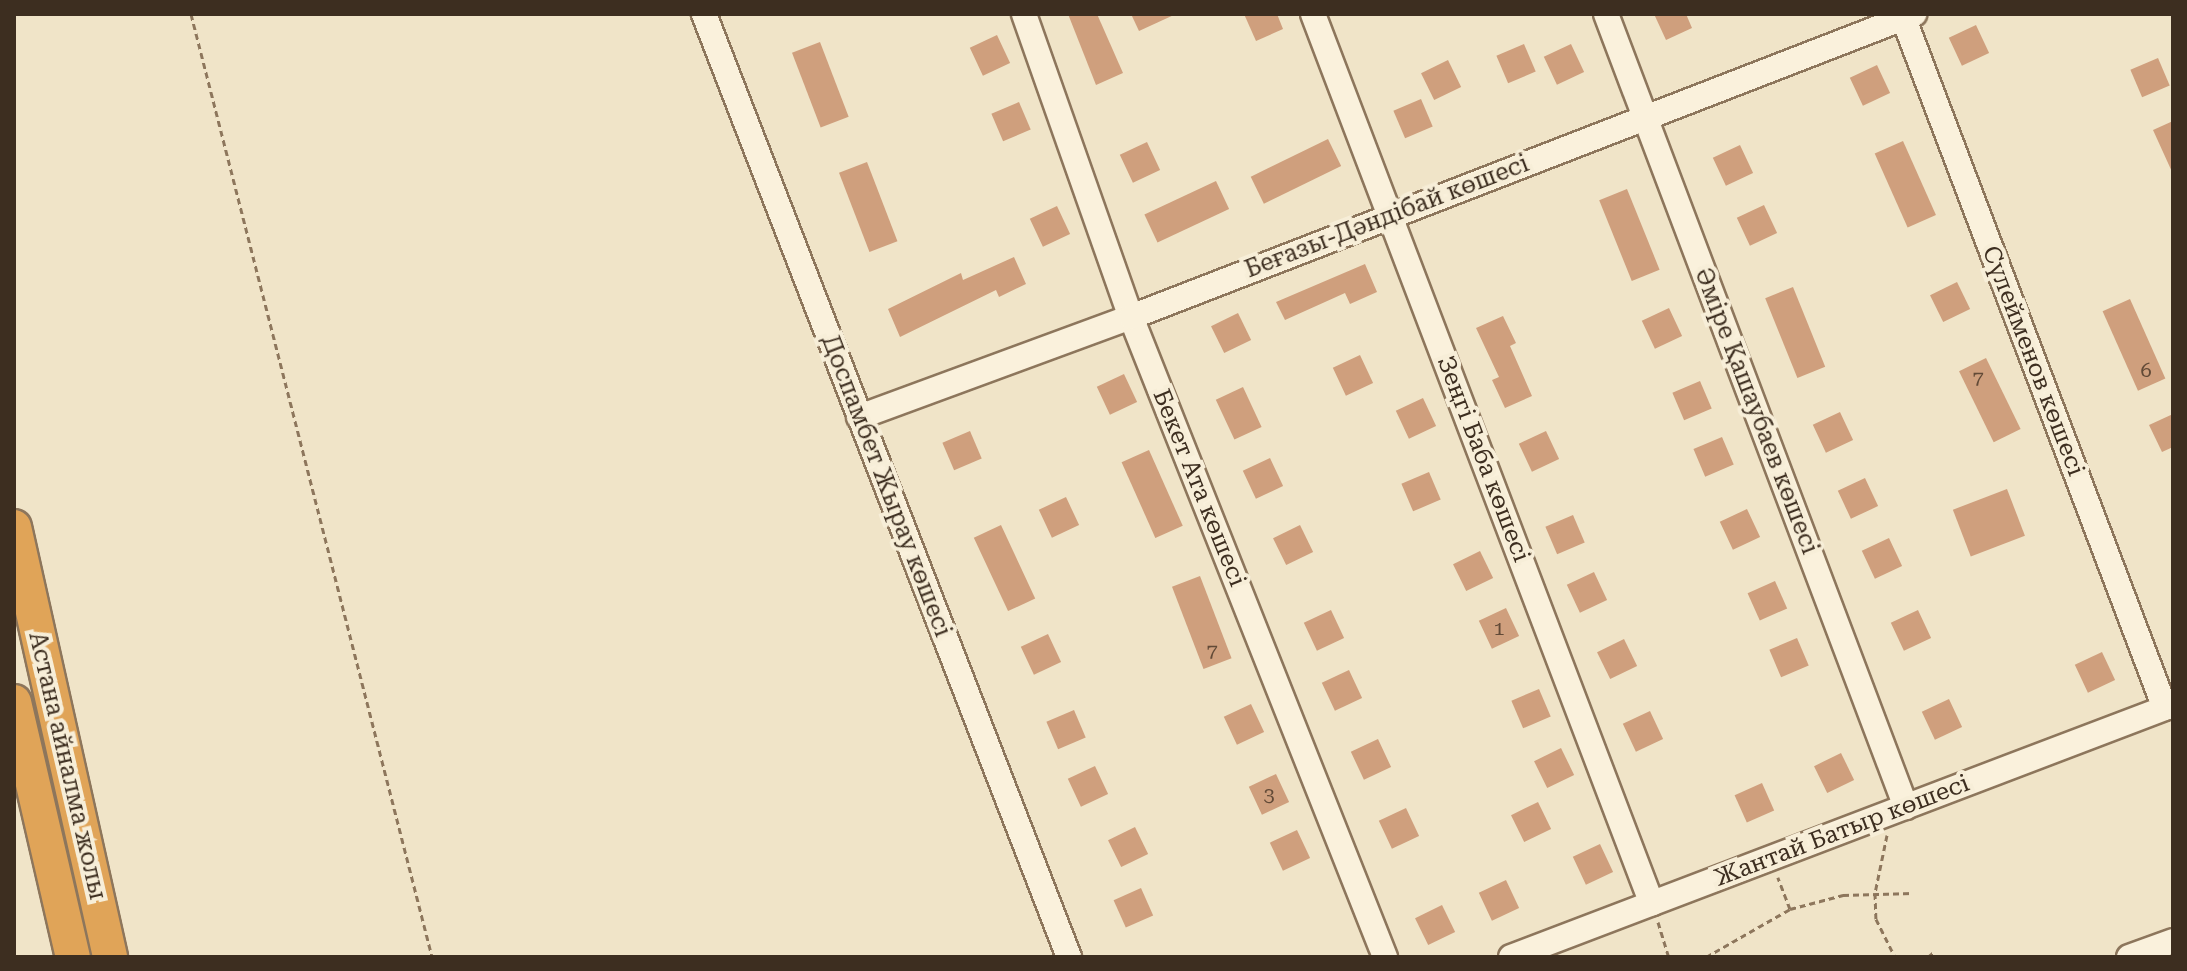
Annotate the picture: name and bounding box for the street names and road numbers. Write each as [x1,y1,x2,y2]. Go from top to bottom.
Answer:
street label: Беғазы-Дәндібай көшесі [1241,150,1533,284]
street label: Сүлейменов көшесі [1976,242,2090,480]
street label: Әміре Қашаубаев көшесі [1688,264,1824,558]
street label: Доспамбет Жырау көшесі [815,331,957,641]
street label: Зеңгі Баба көшесі [1430,352,1536,566]
street label: Бекет Ата көшесі [1146,385,1252,591]
street label: Астана айналма жолы [22,629,112,903]
street label: Жантай Батыр көшесі [1711,769,1973,893]

